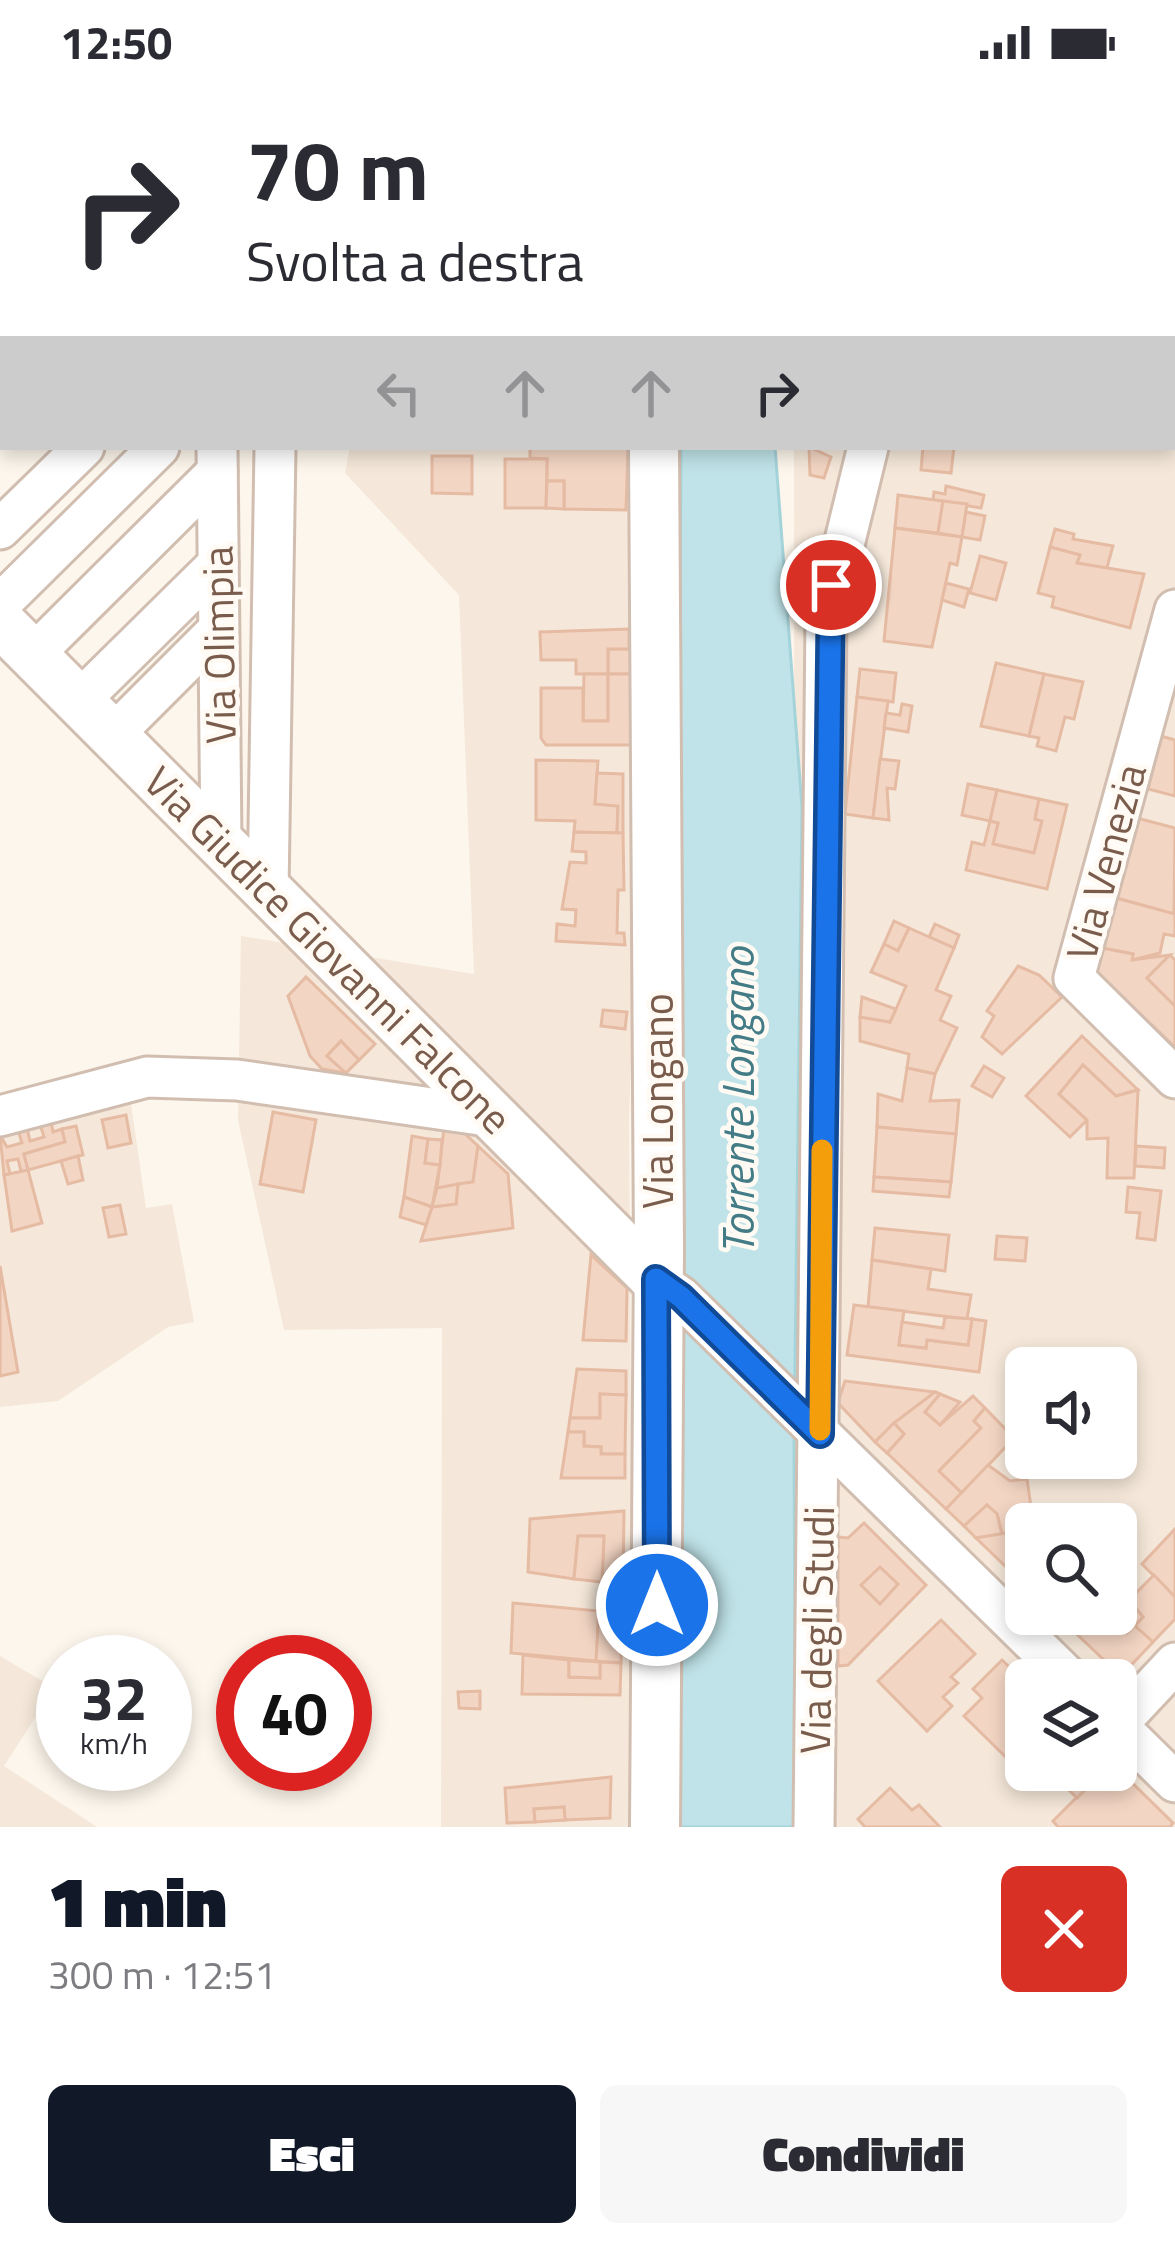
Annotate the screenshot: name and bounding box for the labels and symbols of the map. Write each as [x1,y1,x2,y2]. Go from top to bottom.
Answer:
pin [780,534,882,636]
street label: Via Olimpia [184,545,252,745]
street label: Via Giudice Giovanni Falcone [130,751,527,1148]
street label: Via Venezia [1048,756,1162,967]
water label: Torrente Longano [703,946,771,1255]
street label: Via Longano [625,993,689,1209]
street label: Via degli Studi [782,1505,850,1754]
position arrow [594,1542,720,1668]
speed limit sign: 40 [216,1635,372,1791]

